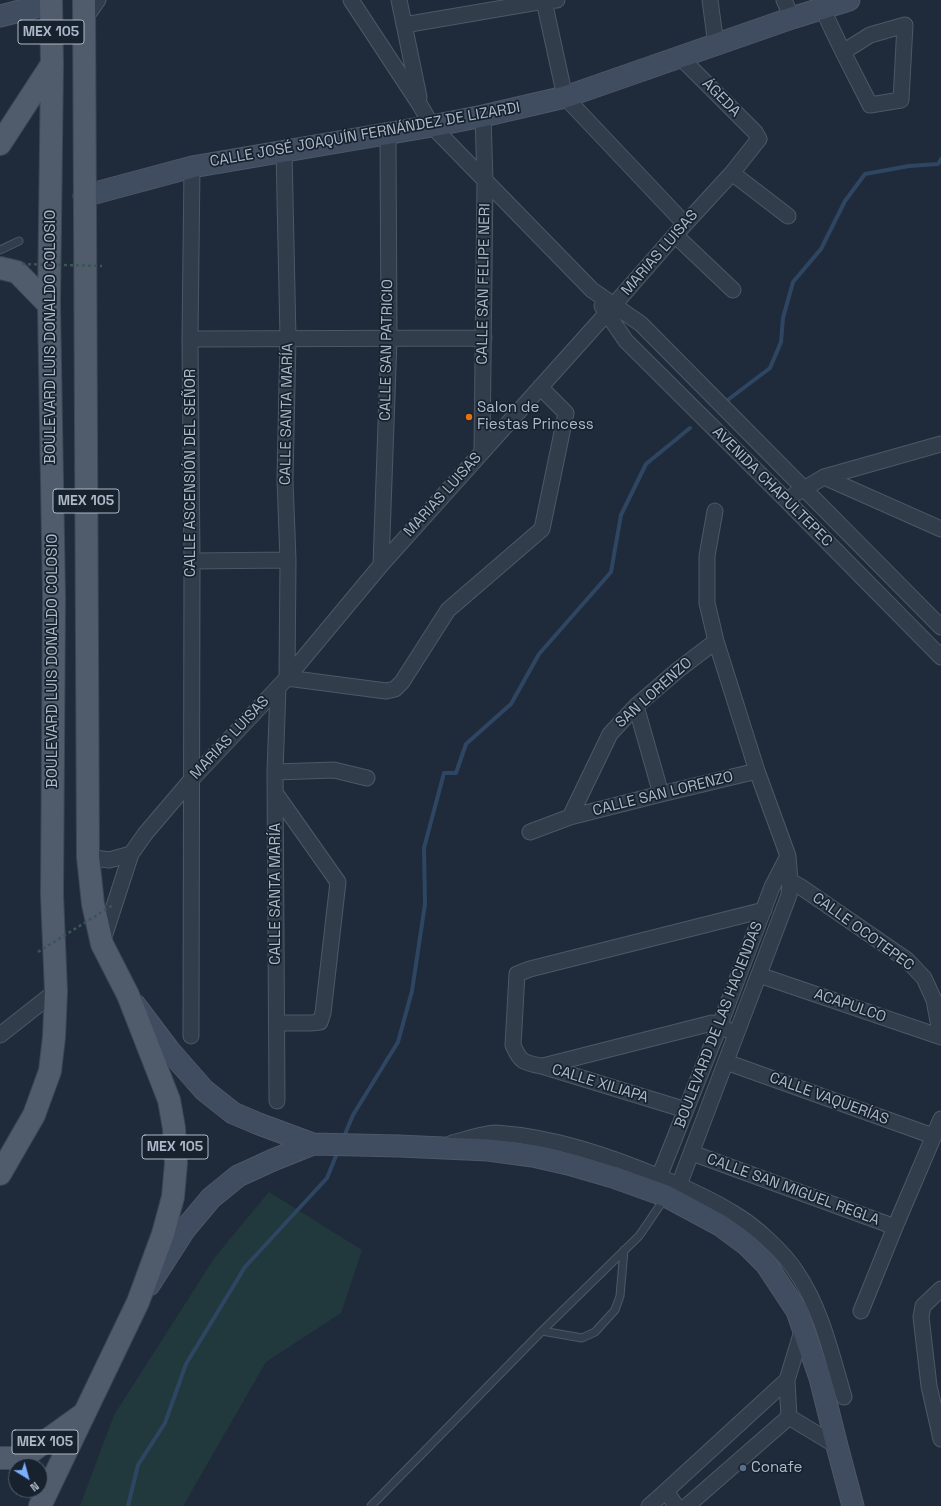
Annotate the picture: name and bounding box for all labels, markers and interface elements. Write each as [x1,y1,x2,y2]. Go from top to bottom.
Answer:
road number: MEX 105 [18,20,84,44]
street label: ÁGEDA [698,75,744,121]
street label: CALLE JOSÉ JOAQUÍN FERNÁNDEZ DE LIZARDI [208,99,522,171]
street label: CALLE SAN FELIPE NERI [474,203,494,365]
street label: MARIAS LUISAS [618,207,702,299]
street label: BOULEVARD LUIS DONALDO COLOSIO [42,210,60,464]
street label: CALLE SAN PATRICIO [377,279,397,421]
street label: CALLE SANTA MARÍA [277,343,297,485]
street label: CALLE ASCENSIÓN DEL SEÑOR [182,369,200,577]
place label: Salon de Fiestas Princess [477,399,594,434]
marker: Salon de Fiestas Princess [464,412,474,422]
street label: AVENIDA CHAPULTEPEC [708,423,836,551]
street label: MARIAS LUISAS [400,449,486,541]
road number: MEX 105 [53,489,119,513]
street label: BOULEVARD LUIS DONALDO COLOSIO [44,534,62,788]
street label: SAN LORENZO [612,654,696,732]
street label: MARIAS LUISAS [187,693,273,783]
street label: CALLE SAN LORENZO [591,768,735,820]
street label: CALLE SANTA MARÍA [267,823,285,965]
street label: CALLE OCOTEPEC [809,889,917,975]
street label: BOULEVARD DE LAS HACIENDAS [671,919,767,1131]
street label: ACAPULCO [812,985,888,1027]
street label: CALLE XILIAPA [550,1061,650,1107]
street label: CALLE VAQUERÍAS [767,1069,891,1129]
road number: MEX 105 [142,1135,208,1159]
street label: CALLE SAN MIGUEL REGLA [704,1150,882,1230]
road number: MEX 105 [12,1430,78,1454]
north arrow [8,1458,48,1498]
place label: Conafe [751,1459,802,1477]
marker: Conafe [738,1463,748,1473]
text: N [27,1479,42,1495]

